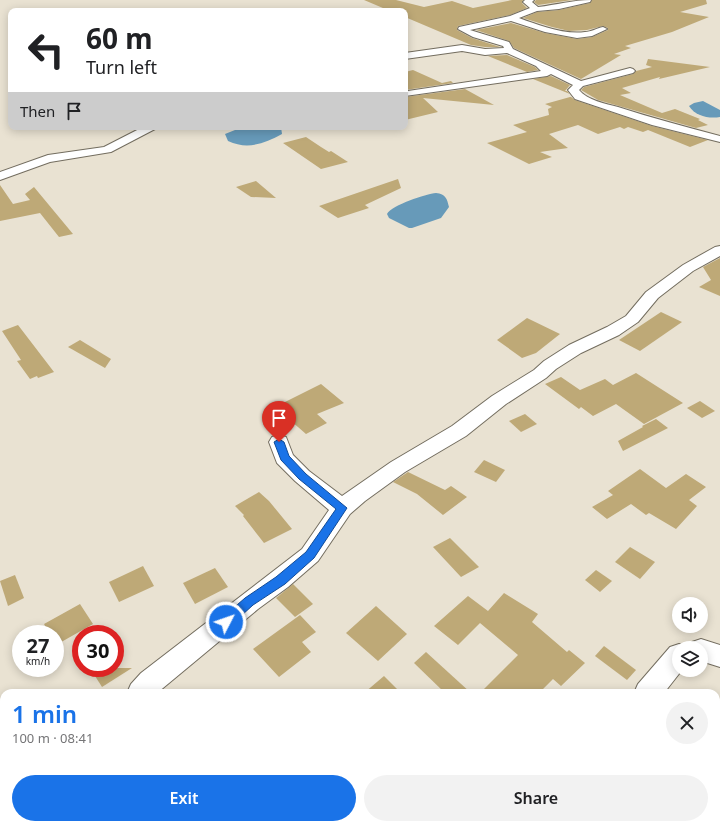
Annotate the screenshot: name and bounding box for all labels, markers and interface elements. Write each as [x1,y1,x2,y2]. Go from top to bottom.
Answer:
text: 60 m [86,19,153,57]
icon: left [20,24,72,76]
text: Turn left [86,55,157,79]
icon: arrive [63,100,85,122]
text: Then [20,101,55,121]
pin [262,401,296,442]
icon: arrive [268,407,290,429]
map controls [672,597,708,677]
button: sound [672,597,708,633]
position arrow [205,601,247,643]
speed limit sign: 30 [72,625,124,677]
text: 27 [27,632,49,659]
button: layers [672,641,708,677]
text: km/h [26,654,50,668]
text: 1 min [12,697,77,730]
button: close [666,702,708,744]
text: 100 m · 08:41 [12,729,93,747]
button: Exit [12,775,356,821]
button: Share [364,775,708,821]

